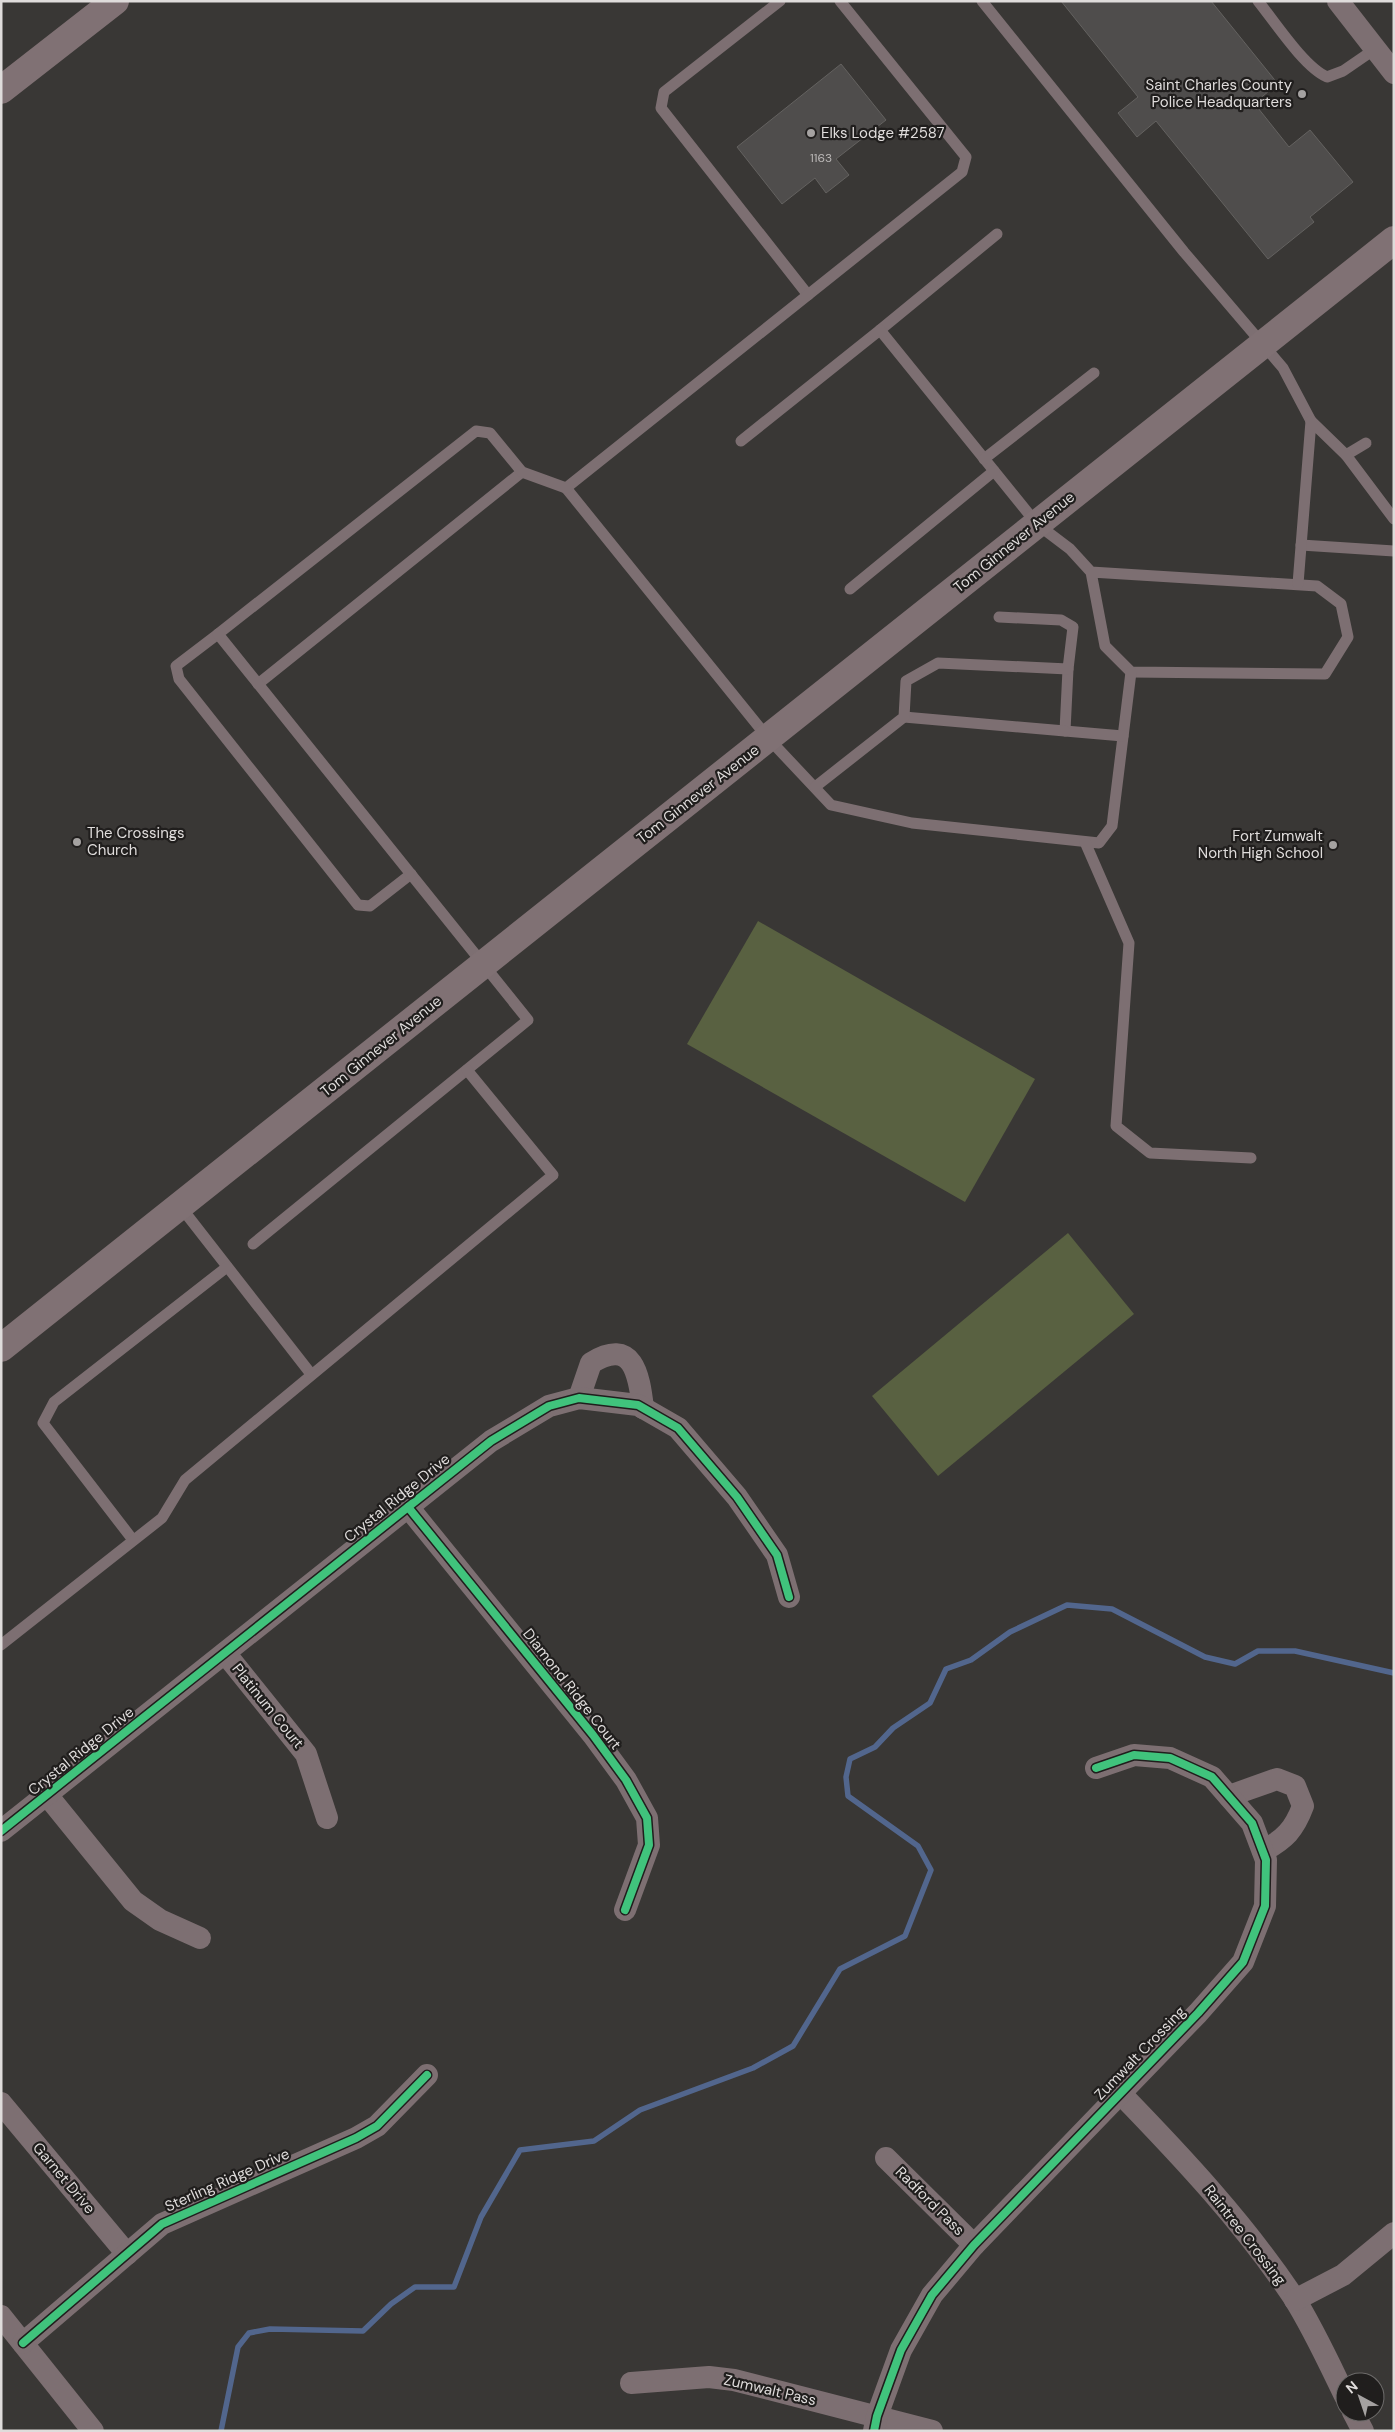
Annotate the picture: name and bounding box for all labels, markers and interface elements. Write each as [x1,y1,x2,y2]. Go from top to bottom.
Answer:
place label: Saint Charles County Police Headquarters [1146,75,1293,112]
marker: Saint Charles County Police Headquarters [1296,88,1308,100]
place label: Elks Lodge #2587 [821,123,945,143]
marker: Elks Lodge #2587 [805,127,817,139]
house number: 1163 [810,150,832,166]
street label: Tom Ginnever Avenue [949,487,1079,597]
street label: Tom Ginnever Avenue [633,740,763,848]
place label: The Crossings Church [87,823,185,860]
place label: Fort Zumwalt North High School [1198,826,1323,863]
marker: The Crossings Church [71,836,83,848]
marker: Fort Zumwalt North High School [1327,839,1339,851]
street label: Tom Ginnever Avenue [316,991,446,1101]
street label: Crystal Ridge Drive [340,1449,454,1547]
street label: Diamond Ridge Court [518,1624,626,1754]
street label: Platinum Court [228,1659,308,1753]
street label: Crystal Ridge Drive [24,1702,138,1800]
street label: Zumwalt Crossing [1090,2002,1190,2104]
street label: Garnet Drive [28,2138,100,2218]
street label: Sterling Ridge Drive [162,2144,292,2216]
street label: Radford Pass [891,2162,969,2240]
street label: Raintree Crossing [1200,2181,1290,2289]
street label: Zumwalt Pass [722,2370,818,2410]
north arrow [1335,2372,1385,2422]
text: N [1342,2377,1361,2397]

